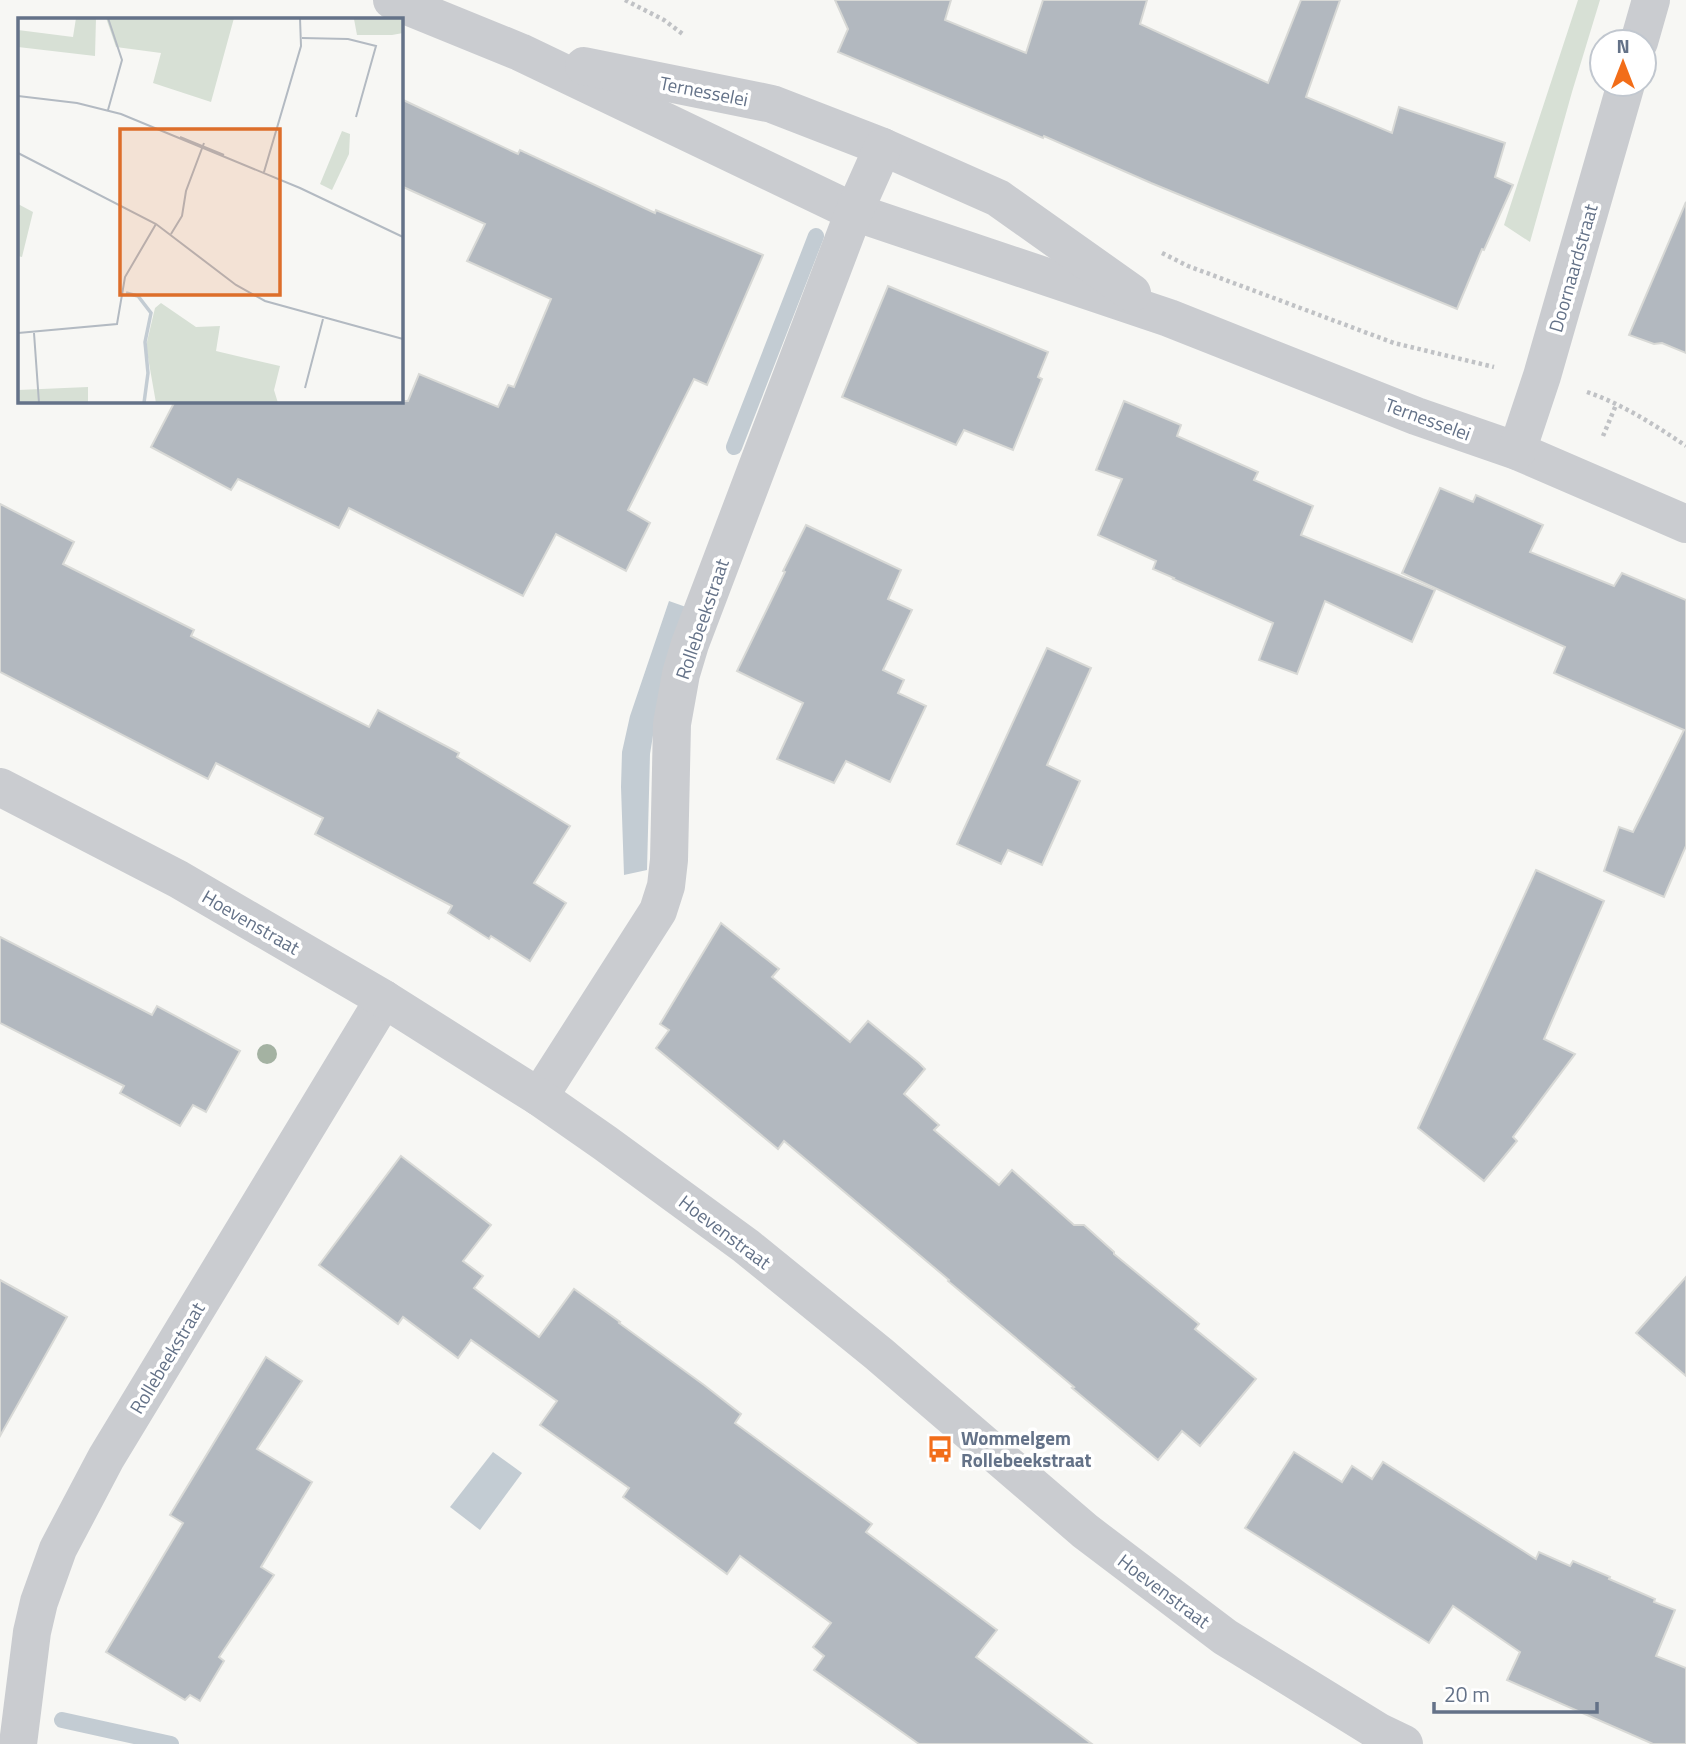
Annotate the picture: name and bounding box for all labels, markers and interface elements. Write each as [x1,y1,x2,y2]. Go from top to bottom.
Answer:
inset map [18,18,402,402]
north arrow [1588,28,1658,98]
text: N [1616,31,1630,60]
street label: Ternesselei [657,68,751,113]
street label: Doornaardstraat [1540,200,1605,335]
street label: Ternesselei [1381,390,1475,447]
street label: Rollebeekstraat [667,554,736,683]
street label: Hoevenstraat [197,882,306,961]
street label: Hoevenstraat [673,1187,778,1276]
street label: Rollebeekstraat [122,1296,212,1419]
place label: Wommelgem Rollebeekstraat [961,1423,1092,1474]
bus stop icon: Wommelgem Rollebeekstraat [925,1434,955,1464]
street label: Hoevenstraat [1112,1546,1217,1635]
scale bar [1434,1670,1597,1714]
text: 20 m [1444,1678,1490,1710]

